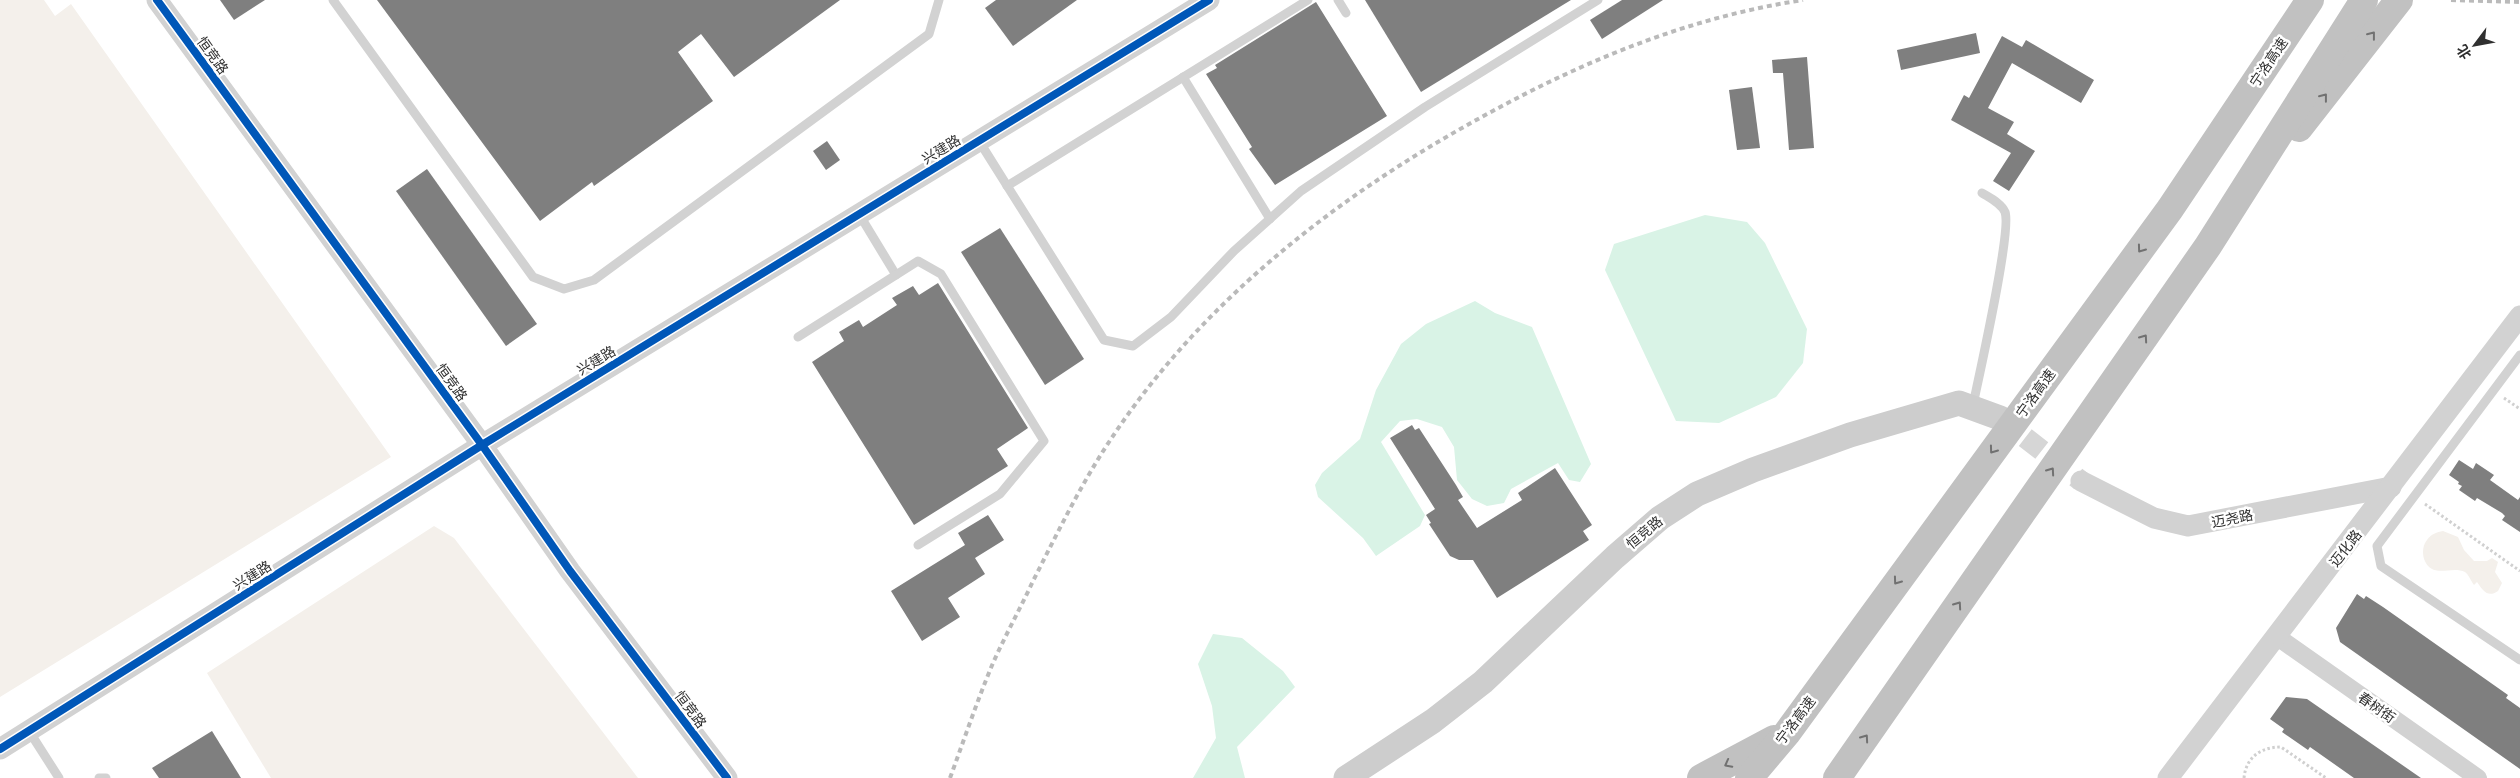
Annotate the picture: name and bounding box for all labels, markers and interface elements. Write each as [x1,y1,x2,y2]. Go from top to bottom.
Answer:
north arrow [2450,20,2500,70]
one-way arrow [2366,31,2375,41]
street label: 恒竞路 [194,33,232,77]
street label: 宁洛高速 [2245,34,2291,90]
text: 北 [2453,42,2474,63]
one-way arrow [2318,93,2327,102]
street label: 兴建路 [919,131,963,167]
one-way arrow [2138,243,2147,253]
one-way arrow [2138,334,2147,344]
street label: 兴建路 [574,342,618,378]
street label: 恒竞路 [433,360,471,404]
street label: 宁洛高速 [2012,365,2058,421]
one-way arrow [1990,444,1999,454]
one-way arrow [2045,468,2054,477]
street label: 迈尧路 [2210,506,2254,530]
street label: 恒竞路 [1622,512,1666,552]
street label: 迈化路 [2325,526,2365,570]
street label: 兴建路 [230,557,274,593]
one-way arrow [1894,575,1903,585]
one-way arrow [1952,601,1961,611]
street label: 恒竞路 [672,687,710,731]
street label: 春树街 [2355,688,2399,726]
street label: 宁洛高速 [1771,693,1819,747]
one-way arrow [1859,734,1868,744]
one-way arrow [1725,757,1734,767]

